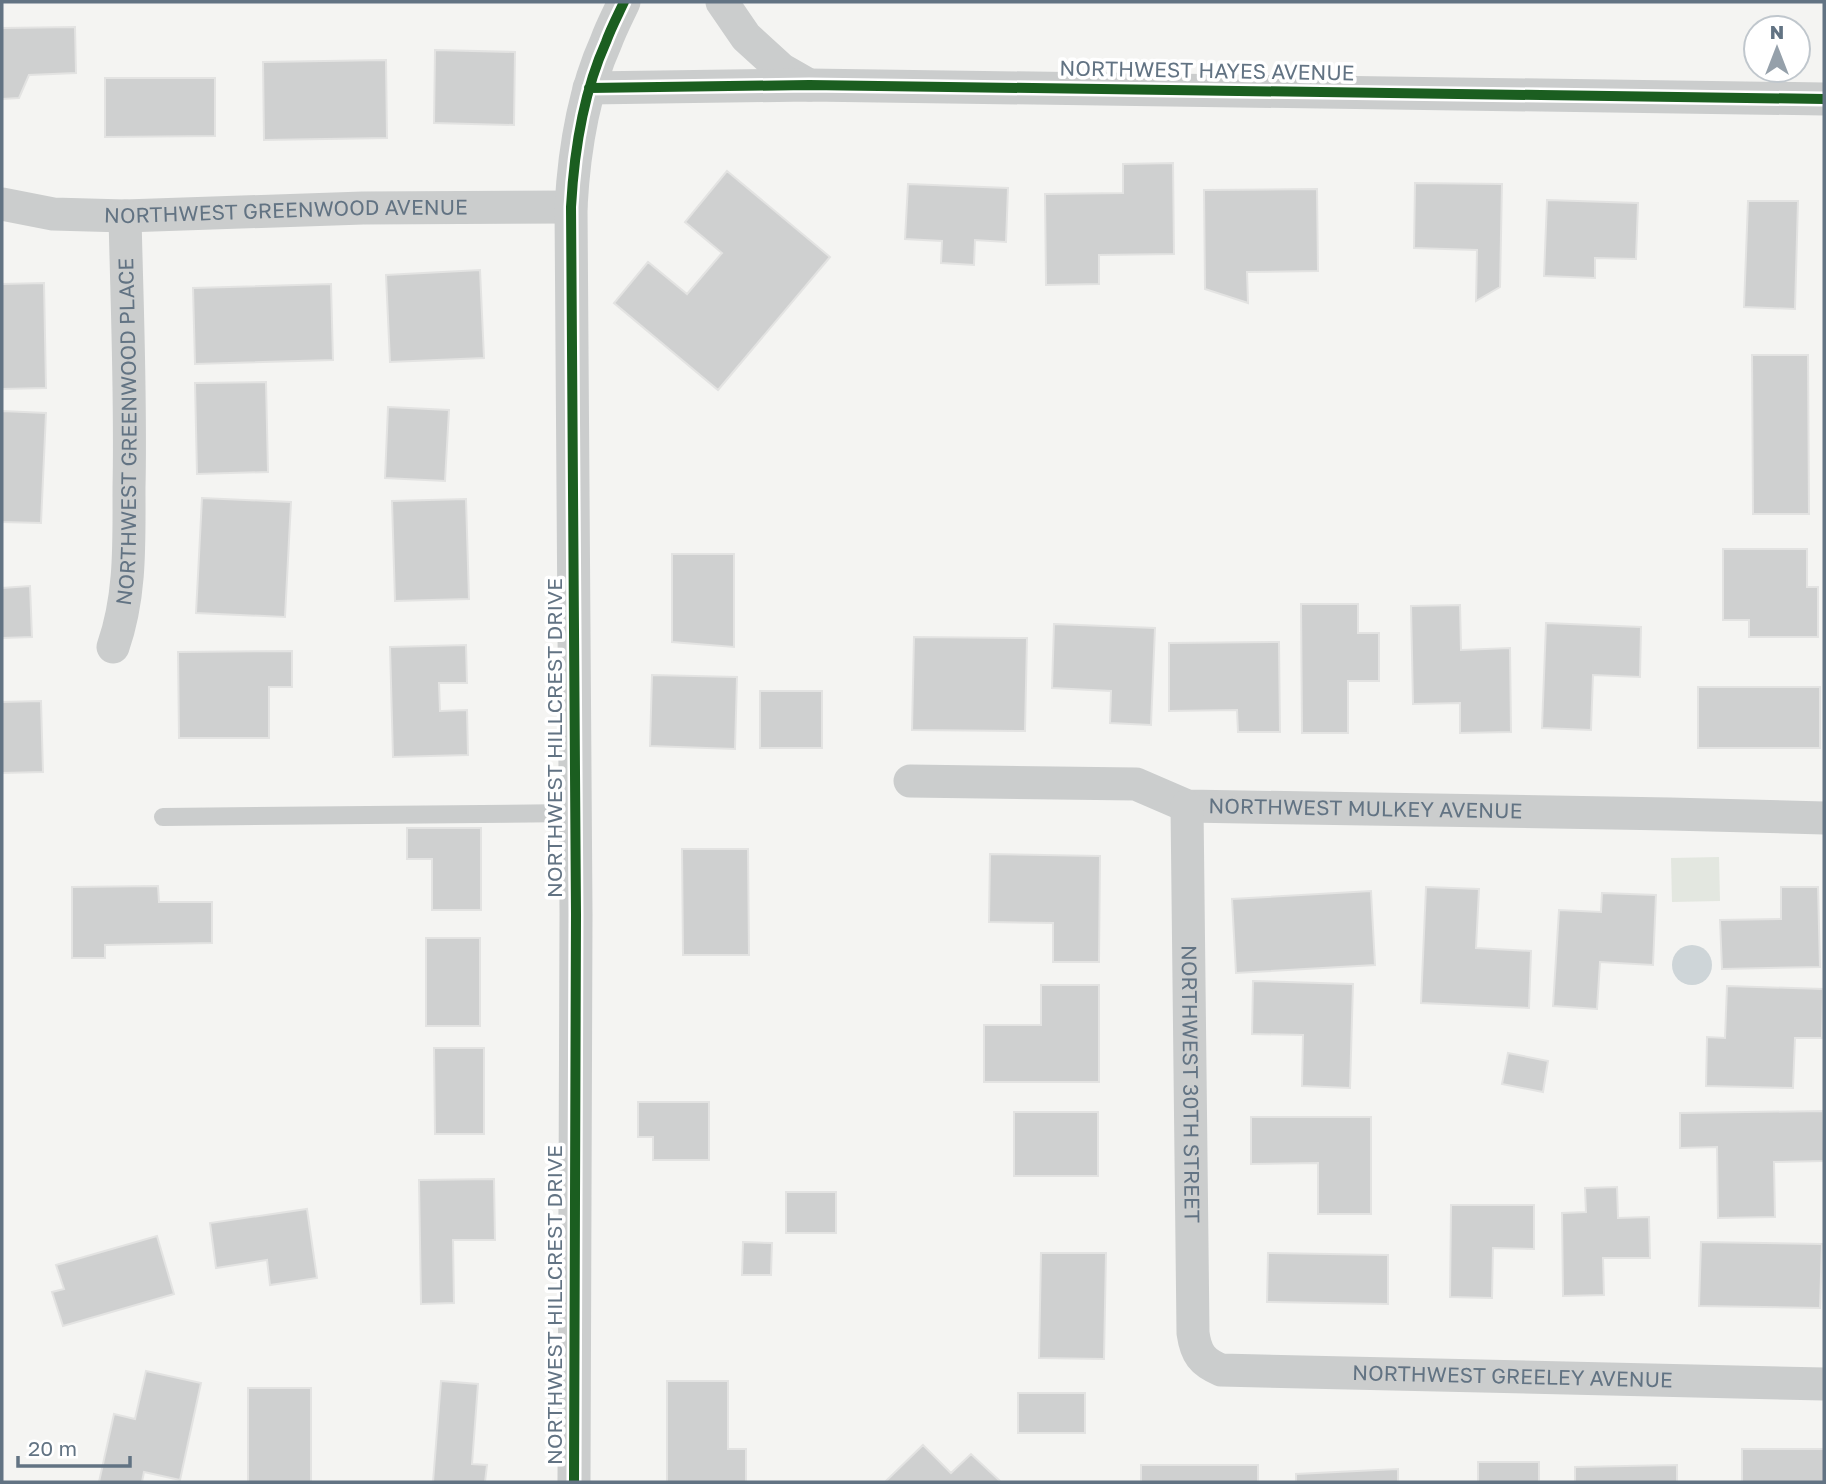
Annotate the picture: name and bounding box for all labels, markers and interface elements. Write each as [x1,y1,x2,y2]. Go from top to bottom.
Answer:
north arrow [1742,14,1812,84]
text: N [1770,20,1784,43]
street label: NORTHWEST HAYES AVENUE [1059,54,1355,86]
street label: NORTHWEST GREENWOOD AVENUE [104,193,468,228]
street label: NORTHWEST GREENWOOD PLACE [110,257,142,607]
street label: NORTHWEST HILLCREST DRIVE [541,578,567,898]
street label: NORTHWEST MULKEY AVENUE [1208,792,1523,824]
street label: NORTHWEST 30TH STREET [1177,945,1206,1223]
street label: NORTHWEST HILLCREST DRIVE [541,1145,567,1465]
street label: NORTHWEST GREELEY AVENUE [1352,1359,1673,1392]
scale bar [18,1424,130,1468]
text: 20 m [28,1435,77,1461]

